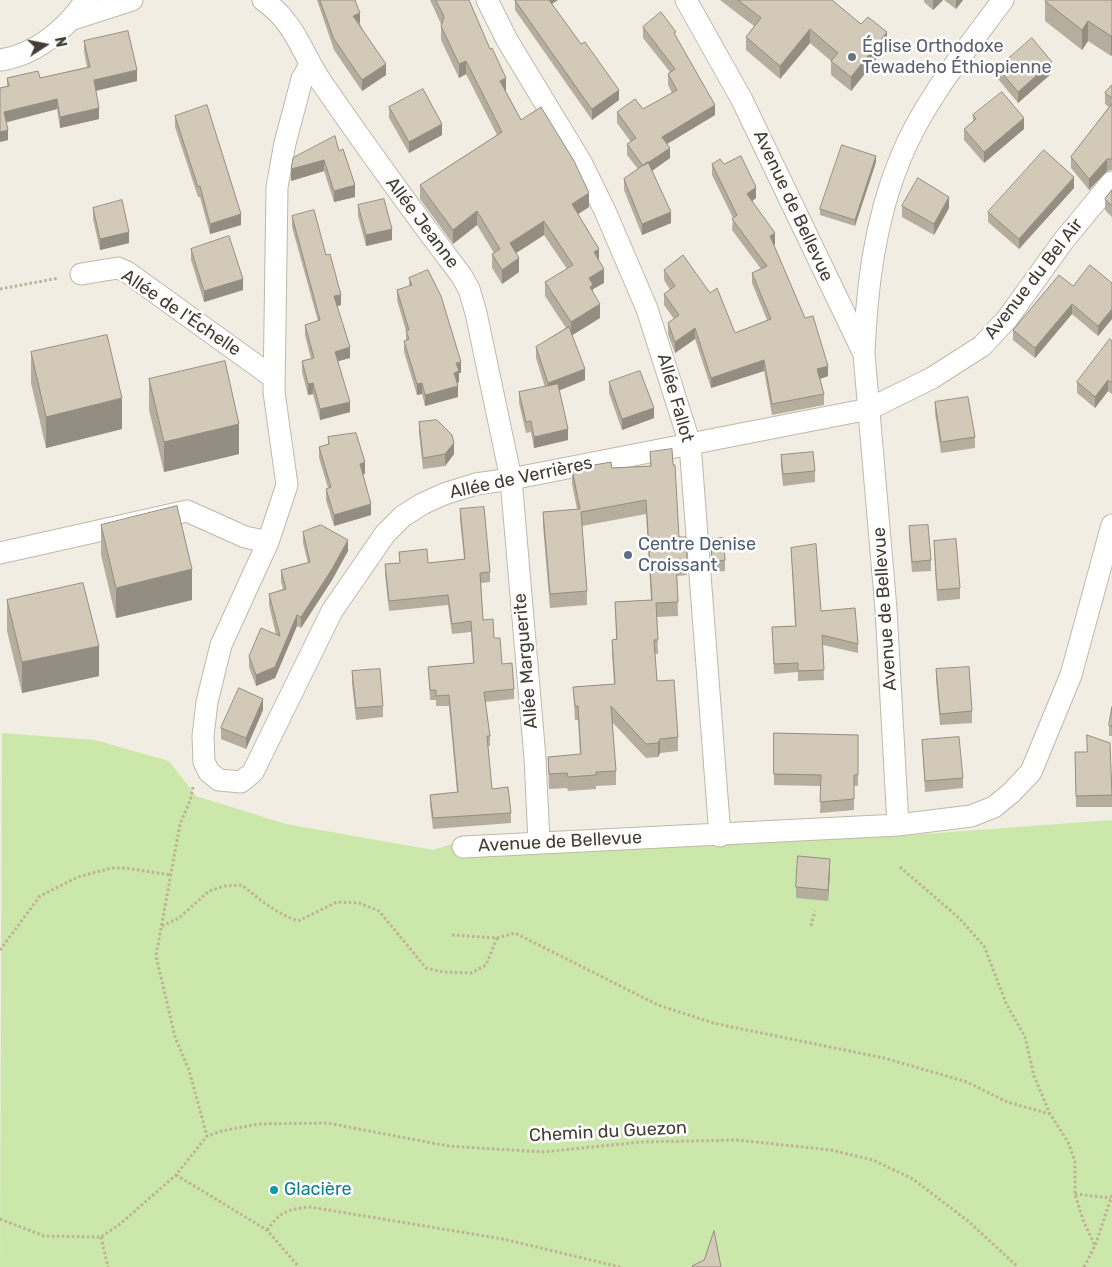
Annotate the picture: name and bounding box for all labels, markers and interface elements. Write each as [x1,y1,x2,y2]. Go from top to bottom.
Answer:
north arrow [20,20,70,70]
text: N [51,35,70,49]
place label: Église Orthodoxe Tewadeho Éthiopienne [862,36,1052,78]
marker: Église Orthodoxe Tewadeho Éthiopienne [846,51,858,63]
street label: Avenue de Bellevue [749,127,837,285]
street label: Allée Jeanne [381,173,463,273]
street label: Avenue du Bel Air [980,214,1088,344]
street label: Allée de l'Échelle [117,265,245,361]
street label: Allée Fallot [652,351,698,445]
street label: Allée de Verrières [448,452,594,504]
street label: Avenue de Bellevue [869,526,901,692]
place label: Centre Denise Croissant [638,534,756,576]
marker: Centre Denise Croissant [622,549,634,561]
street label: Allée Marguerite [509,592,543,730]
street label: Avenue de Bellevue [477,827,643,857]
street label: Chemin du Guezon [528,1117,688,1147]
place label: Glacière [284,1179,352,1201]
marker: Glacière [268,1184,280,1196]

